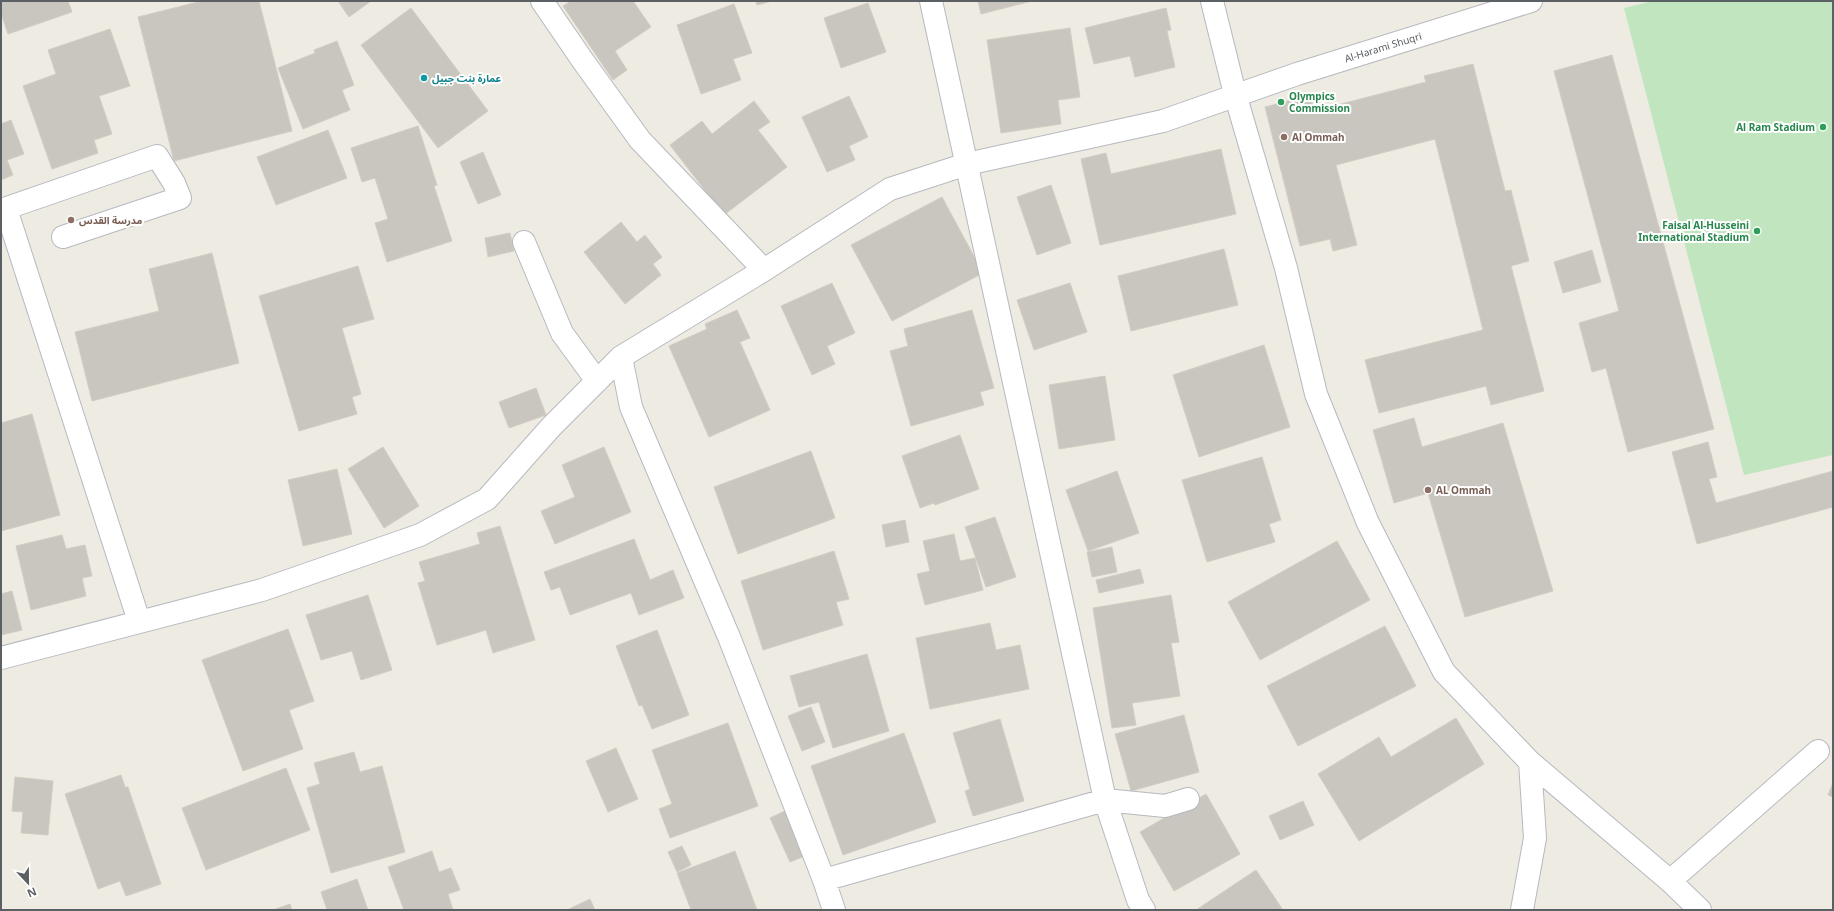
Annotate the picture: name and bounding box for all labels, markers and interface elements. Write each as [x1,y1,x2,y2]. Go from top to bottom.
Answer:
street label: Al-Harami Shuqri [1343,29,1423,65]
place label: عمارة بنت جبيل [432,71,502,85]
marker: عمارة بنت جبيل [419,73,429,83]
place label: Olympics Commission [1289,89,1350,115]
marker: Olympics Commission [1276,97,1286,107]
place label: Al Ram Stadium [1736,120,1815,134]
marker: Al Ram Stadium [1818,122,1828,132]
place label: Al Ommah [1292,130,1344,144]
marker: Al Ommah [1279,132,1289,142]
place label: مدرسة القدس [79,213,143,227]
marker: مدرسة القدس [66,215,76,225]
place label: Faisal Al-Husseini International Stadium [1638,218,1749,244]
marker: Faisal Al-Husseini International Stadium [1752,226,1762,236]
place label: AL Ommah [1436,483,1491,497]
marker: AL Ommah [1423,485,1433,495]
north arrow [8,863,48,903]
text: N [25,884,39,901]

